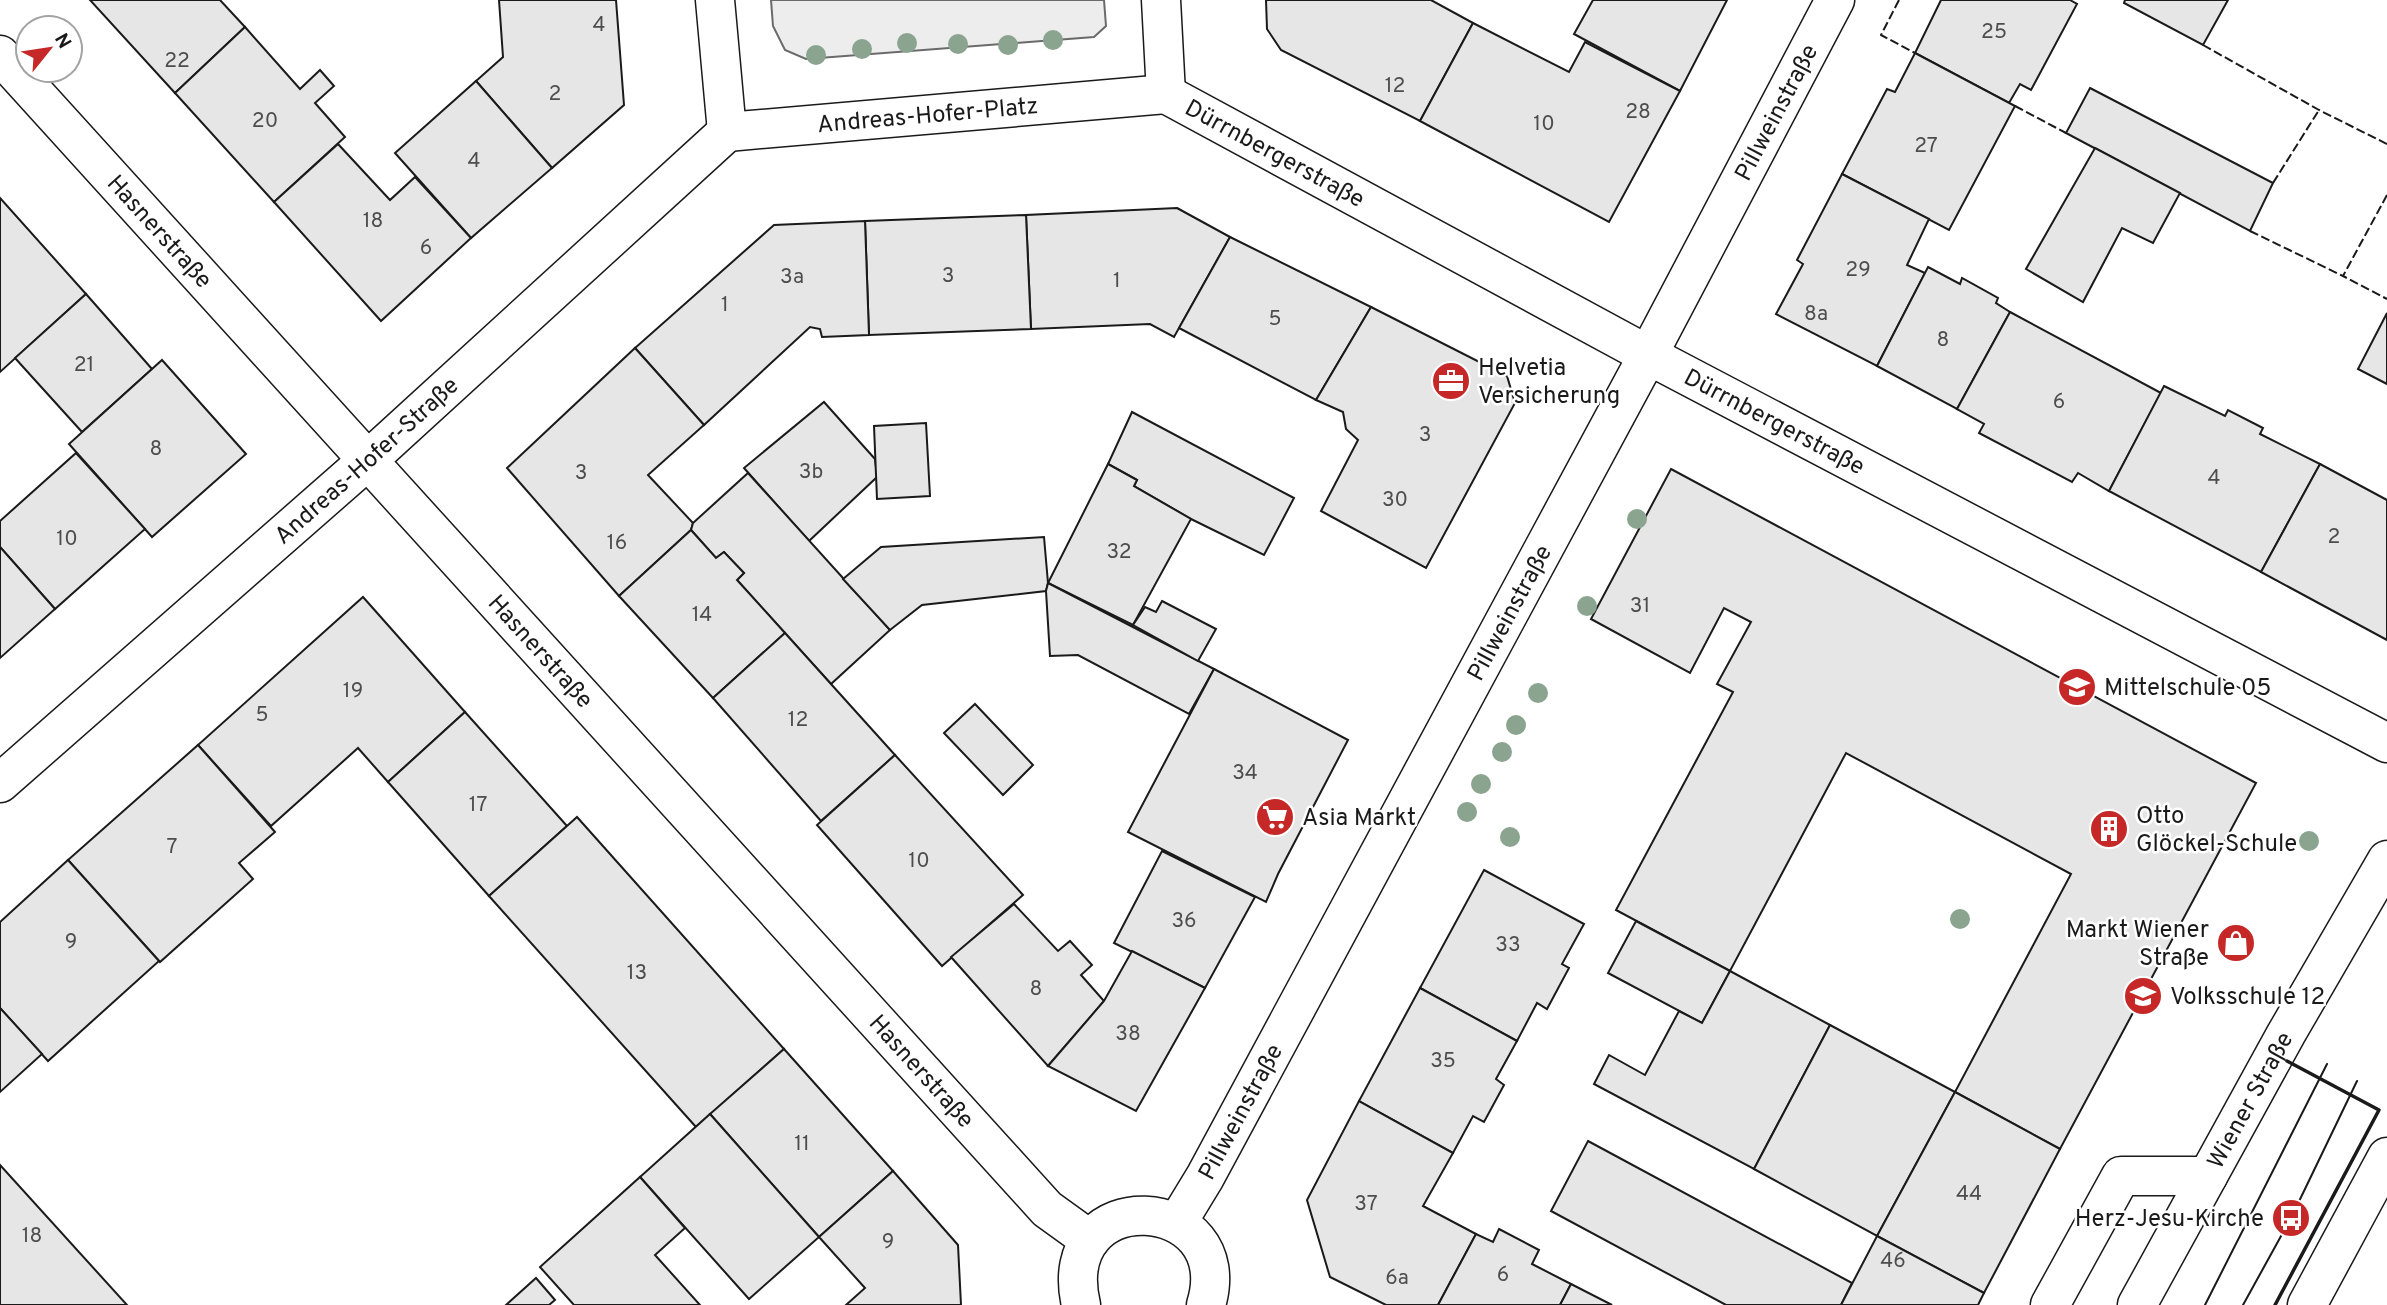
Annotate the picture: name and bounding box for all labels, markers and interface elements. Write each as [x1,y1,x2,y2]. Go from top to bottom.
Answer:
house number: 4 [592,12,606,39]
north arrow [14,14,84,84]
house number: 25 [1981,19,2007,46]
text: N [48,30,76,53]
street label: Pillweinstraße [1729,40,1826,187]
house number: 22 [164,48,190,75]
house number: 12 [1385,73,1405,100]
house number: 2 [549,81,561,108]
street label: Andreas-Hofer-Platz [816,92,1040,141]
street label: Dürrnbergerstraße [1179,94,1369,216]
house number: 28 [1625,99,1651,126]
house number: 20 [252,108,278,135]
house number: 10 [1533,111,1555,138]
house number: 27 [1914,133,1938,160]
house number: 4 [467,148,481,175]
street label: Hasnerstraße [99,170,218,296]
house number: 18 [363,208,383,235]
house number: 6 [420,235,432,262]
house number: 29 [1845,257,1871,284]
house number: 3 [942,263,954,290]
house number: 3a [780,264,804,291]
house number: 1 [1113,268,1121,295]
house number: 1 [721,292,729,319]
house number: 8a [1804,301,1828,328]
house number: 5 [1268,306,1282,333]
house number: 8 [1937,327,1949,354]
house number: 21 [74,352,94,379]
place label: Helvetia Versicherung [1478,354,1620,412]
office icon: Helvetia Versicherung [1430,360,1472,402]
street label: Dürrnbergerstraße [1678,363,1869,483]
street label: Andreas-Hofer-Straße [269,372,466,552]
house number: 6 [2053,389,2065,416]
house number: 3 [1419,422,1431,449]
house number: 8 [150,436,162,463]
house number: 3b [799,459,823,486]
house number: 3 [575,460,587,487]
house number: 4 [2207,465,2221,492]
house number: 30 [1382,487,1408,514]
house number: 2 [2328,524,2340,551]
house number: 10 [56,526,78,553]
house number: 16 [607,530,627,557]
house number: 32 [1106,539,1132,566]
street label: Pillweinstraße [1462,540,1560,687]
street label: Hasnerstraße [480,590,599,716]
house number: 31 [1630,593,1650,620]
house number: 14 [692,602,712,629]
school or university icon: Mittelschule 05 [2056,666,2098,708]
place label: Mittelschule 05 [2104,674,2271,704]
house number: 19 [343,678,363,705]
house number: 5 [255,702,269,729]
house number: 12 [788,707,808,734]
house number: 34 [1232,760,1258,787]
house number: 17 [469,792,487,819]
supermarket icon: Asia Markt [1254,796,1296,838]
place label: Otto Glöckel-Schule [2136,802,2297,860]
place label: Asia Markt [1302,804,1416,834]
building icon: Otto Glöckel-Schule [2088,808,2130,850]
house number: 7 [167,834,178,861]
house number: 10 [908,848,930,875]
house number: 36 [1171,908,1197,935]
place label: Markt Wiener Straße [2066,916,2209,974]
shop icon: Markt Wiener Straße [2215,922,2257,964]
house number: 9 [65,929,77,956]
house number: 33 [1495,932,1521,959]
house number: 13 [627,960,647,987]
school or university icon: Volksschule 12 [2122,975,2164,1017]
house number: 8 [1030,976,1042,1003]
place label: Volksschule 12 [2170,983,2325,1013]
street label: Hasnerstraße [861,1009,980,1135]
house number: 38 [1115,1021,1141,1048]
street label: Wiener Straße [2202,1027,2301,1174]
street label: Pillweinstraße [1193,1039,1291,1186]
house number: 35 [1430,1048,1456,1075]
house number: 11 [794,1131,810,1158]
house number: 44 [1956,1181,1982,1208]
house number: 37 [1354,1191,1378,1218]
bus stop icon: Herz-Jesu-Kirche [2270,1197,2312,1239]
place label: Herz-Jesu-Kirche [2075,1205,2264,1235]
house number: 18 [22,1223,42,1250]
house number: 9 [882,1229,894,1256]
house number: 46 [1880,1248,1906,1275]
house number: 6 [1497,1262,1509,1289]
house number: 6a [1385,1265,1409,1292]

